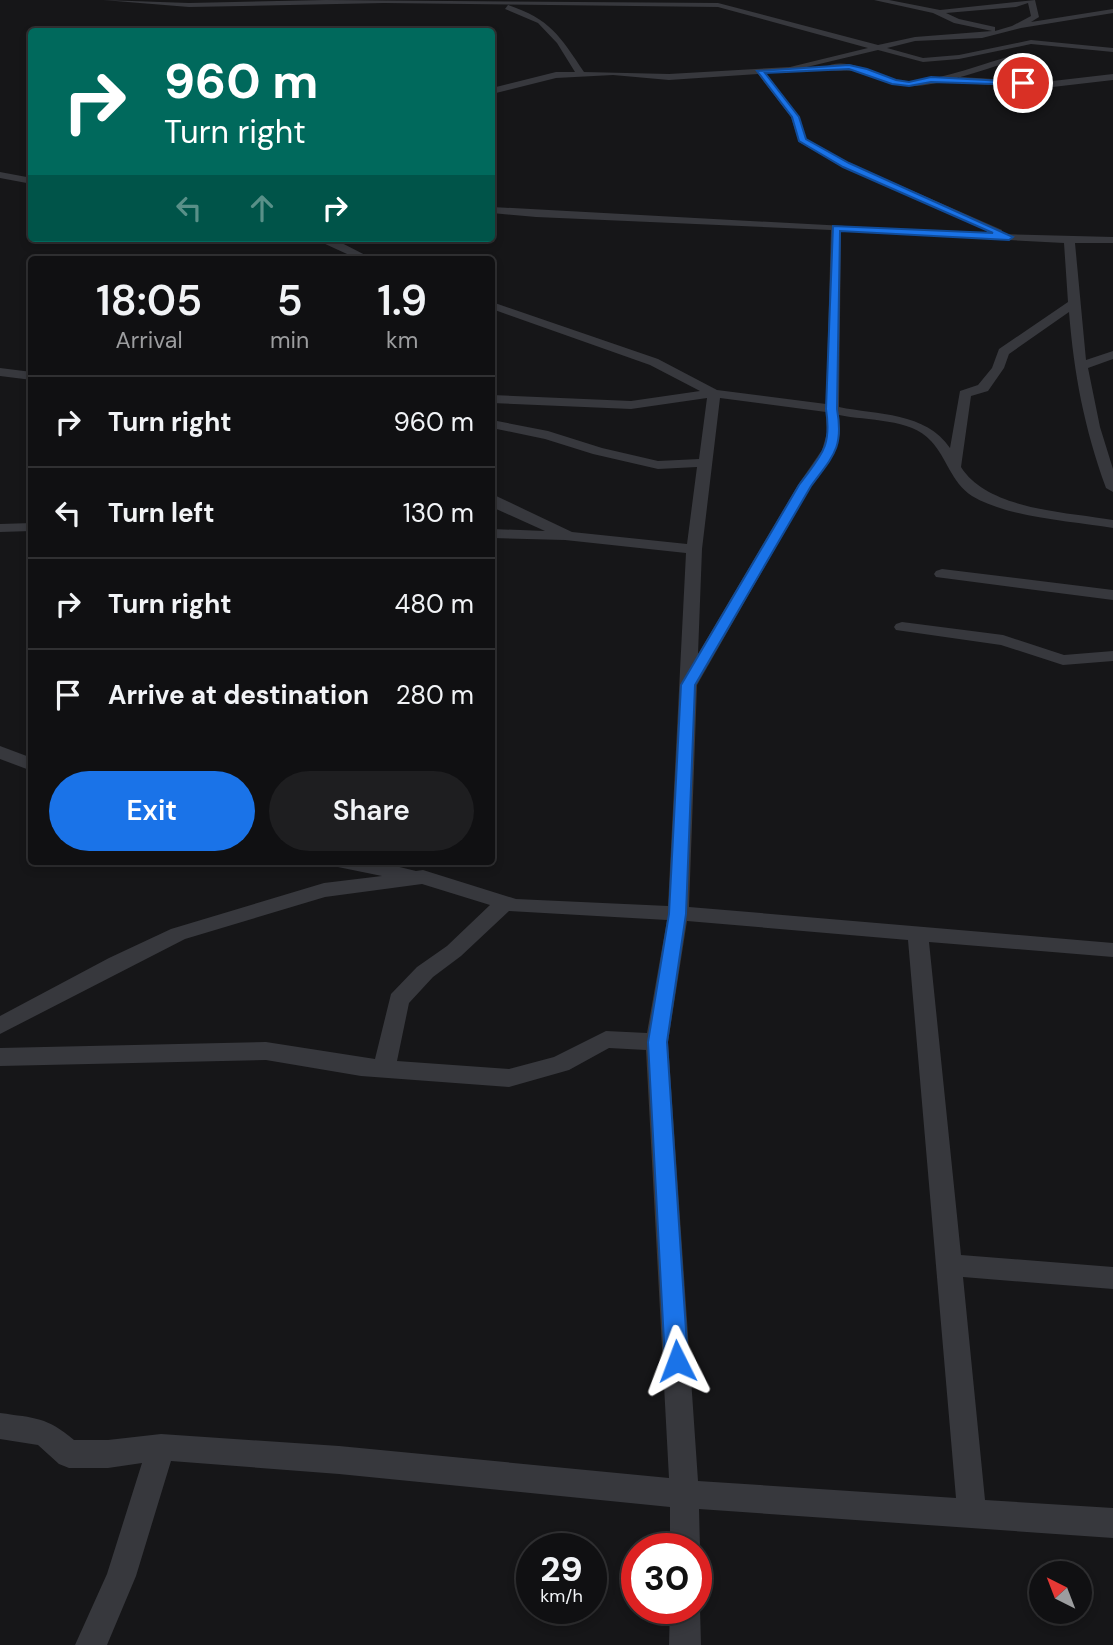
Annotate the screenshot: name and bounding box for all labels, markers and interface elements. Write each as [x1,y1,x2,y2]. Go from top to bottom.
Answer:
text: 960 m [164,49,318,113]
pin [993,53,1053,113]
icon: right [49,56,140,147]
icon: arrive [1004,64,1042,102]
text: Turn right [164,111,306,153]
icon: left [170,189,208,227]
icon: ahead [243,189,281,227]
icon: right [316,189,354,227]
text: 18:05 [96,273,202,328]
text: 5 [277,273,303,328]
text: 1.9 [377,273,427,328]
text: Arrival [116,325,183,355]
text: min [270,325,309,355]
text: km [386,325,418,355]
icon: right [49,403,87,441]
text: Turn right [108,405,232,439]
text: 960 m [393,405,474,439]
icon: left [49,494,87,532]
text: Turn left [108,496,215,530]
text: 130 m [403,496,474,530]
icon: right [49,585,87,623]
text: Turn right [108,587,232,621]
text: 480 m [395,587,474,621]
icon: arrive [49,676,87,714]
text: Arrive at destination [108,678,369,712]
text: 280 m [396,678,474,712]
button: Exit [49,771,255,851]
button: Share [269,771,474,851]
position arrow [640,1324,714,1398]
speed limit sign: 30 [621,1533,712,1624]
text: 29 [540,1546,583,1592]
north arrow [1029,1561,1092,1624]
map controls [1029,1561,1092,1624]
text: km/h [540,1584,583,1608]

